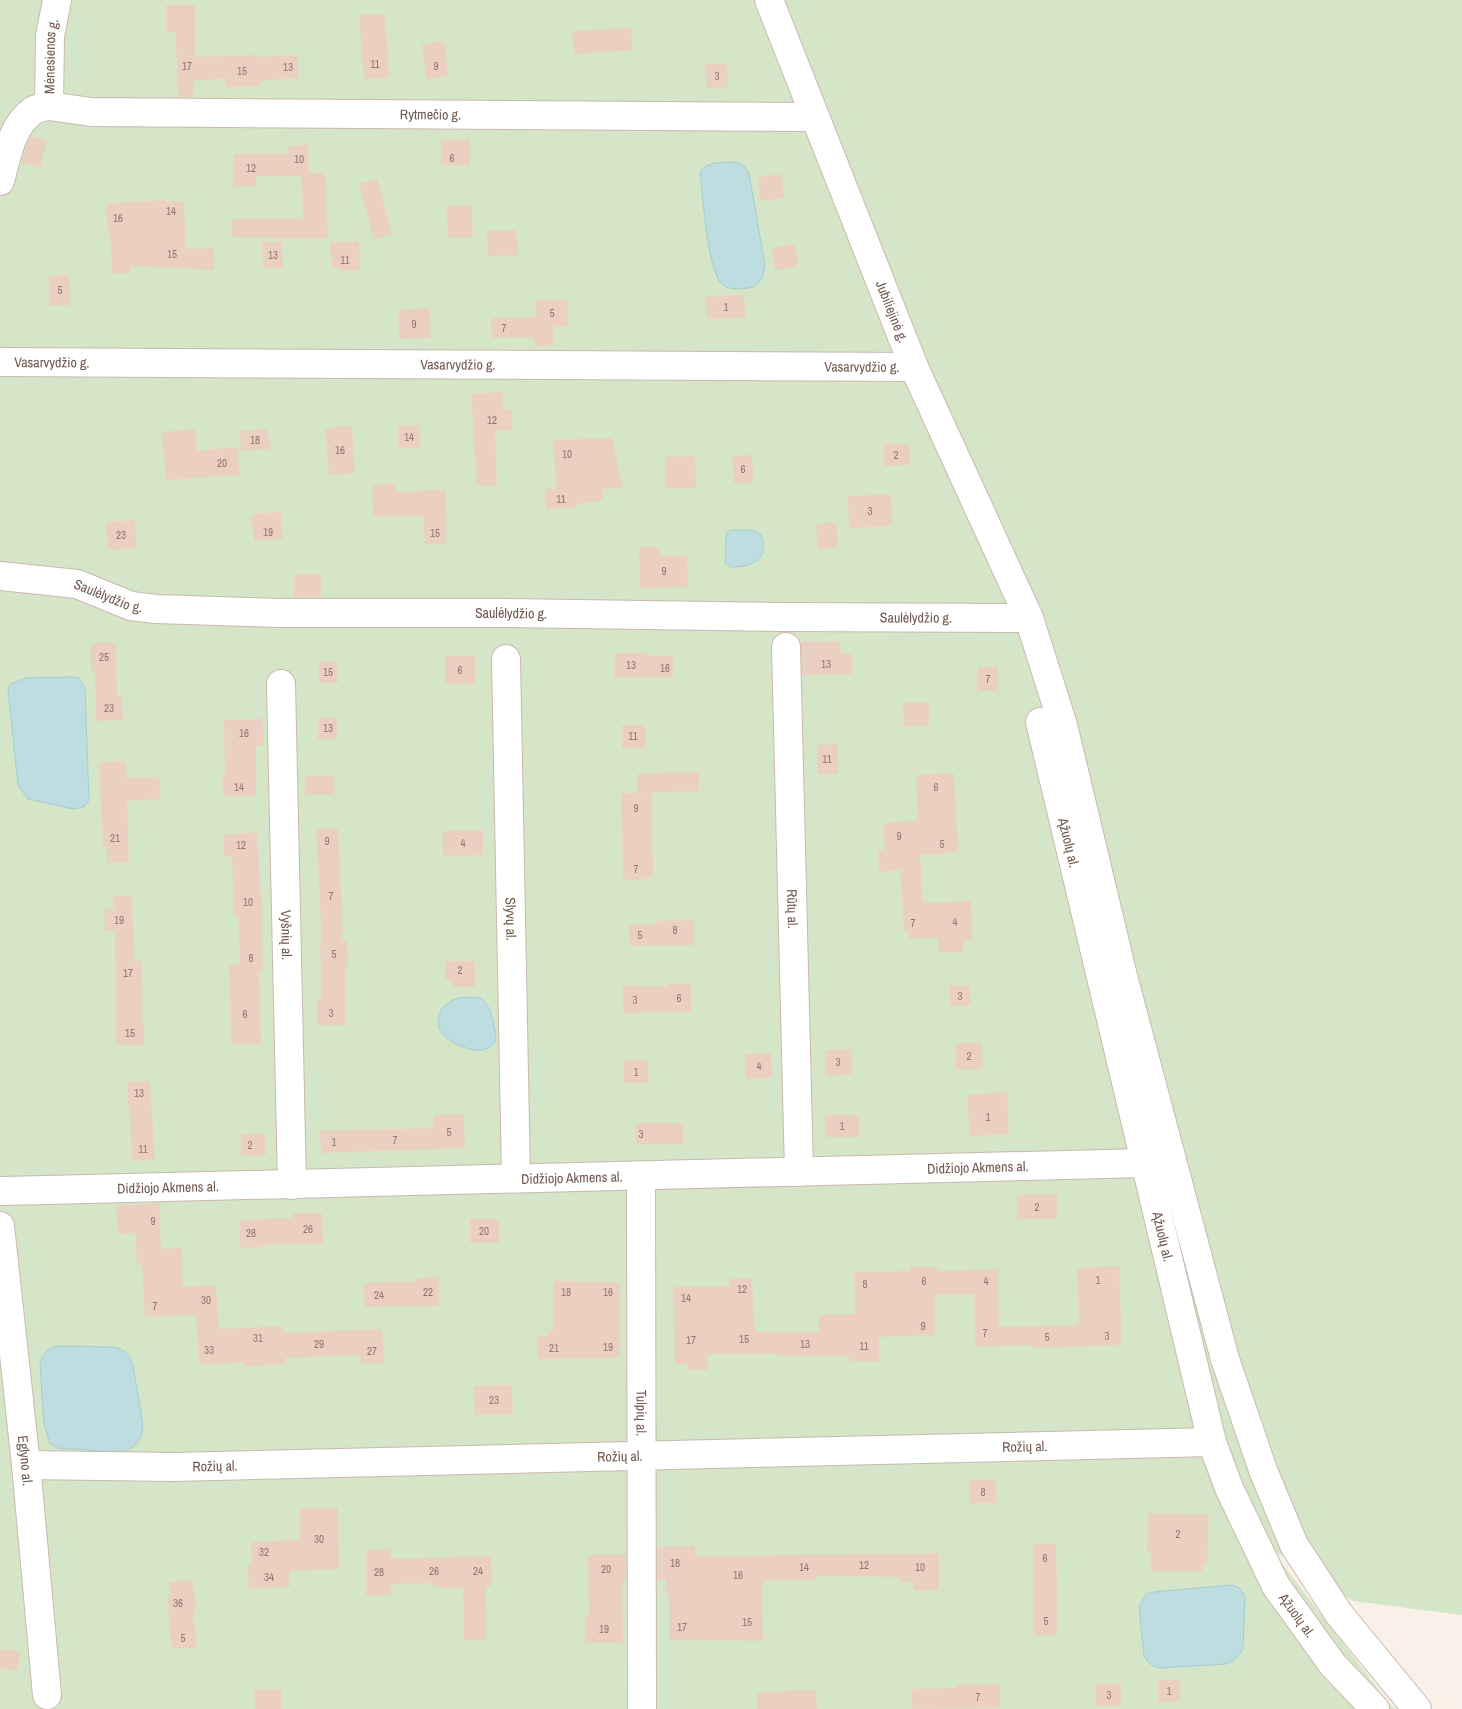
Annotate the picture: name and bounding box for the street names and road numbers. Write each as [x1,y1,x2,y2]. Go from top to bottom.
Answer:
street label: Mėnesienos g. [40,17,62,94]
street label: Rytmečio g. [400,105,461,124]
street label: Jubiliejinė g. [872,278,912,345]
street label: Vasarvydžio g. [14,353,90,371]
street label: Vasarvydžio g. [420,355,496,374]
street label: Vasarvydžio g. [824,358,900,376]
street label: Saulėlydžio g. [71,575,143,616]
street label: Saulėlydžio g. [475,604,547,623]
street label: Saulėlydžio g. [880,608,952,627]
street label: Ąžuolų al. [1054,815,1083,869]
street label: Rūtų al. [783,889,802,929]
street label: Slyvų al. [502,897,520,941]
street label: Vyšnių al. [277,910,296,960]
street label: Didžiojo Akmens al. [927,1157,1029,1178]
street label: Didžiojo Akmens al. [521,1168,623,1188]
street label: Didžiojo Akmens al. [117,1177,219,1197]
street label: Ąžuolų al. [1148,1209,1178,1263]
street label: Tulpių al. [632,1390,650,1436]
street label: Eglyno al. [14,1435,37,1487]
street label: Rožių al. [1002,1437,1048,1456]
street label: Rožių al. [597,1447,643,1466]
street label: Rožių al. [192,1456,238,1476]
street label: Ąžuolų al. [1274,1589,1319,1641]

